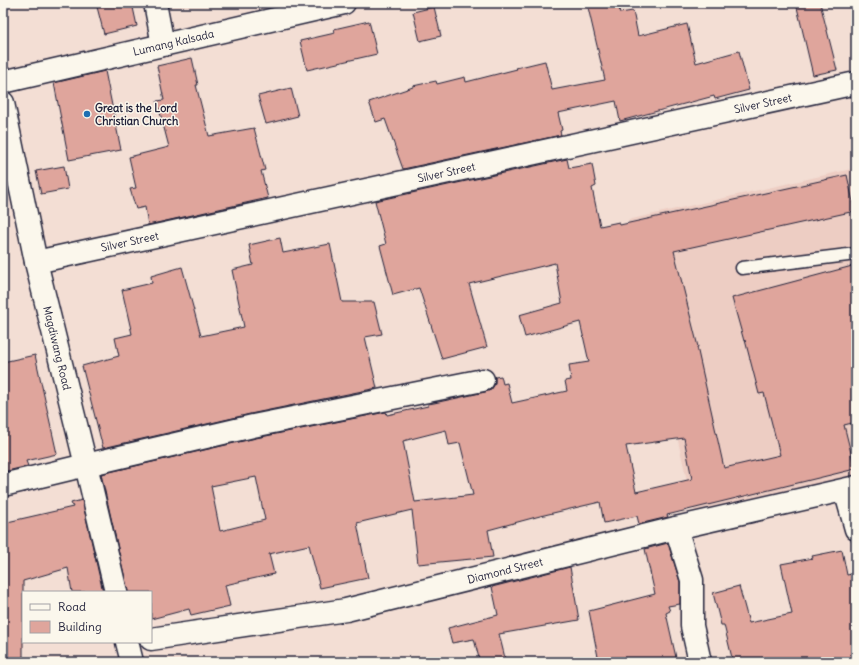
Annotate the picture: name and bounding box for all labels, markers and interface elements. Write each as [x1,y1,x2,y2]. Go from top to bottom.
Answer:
street label: Lumang Kalsada [132,26,215,59]
street label: Silver Street [733,90,793,116]
place label: Great is the Lord Christian Church [95,101,179,128]
marker: Great is the Lord Christian Church [82,109,92,119]
street label: Silver Street [416,159,477,186]
street label: Silver Street [100,228,160,255]
street label: Magdiwang Road [40,305,74,392]
street label: Diamond Street [466,554,544,587]
legend [22,591,152,643]
text: Road [58,599,86,614]
text: Building [58,619,102,634]

